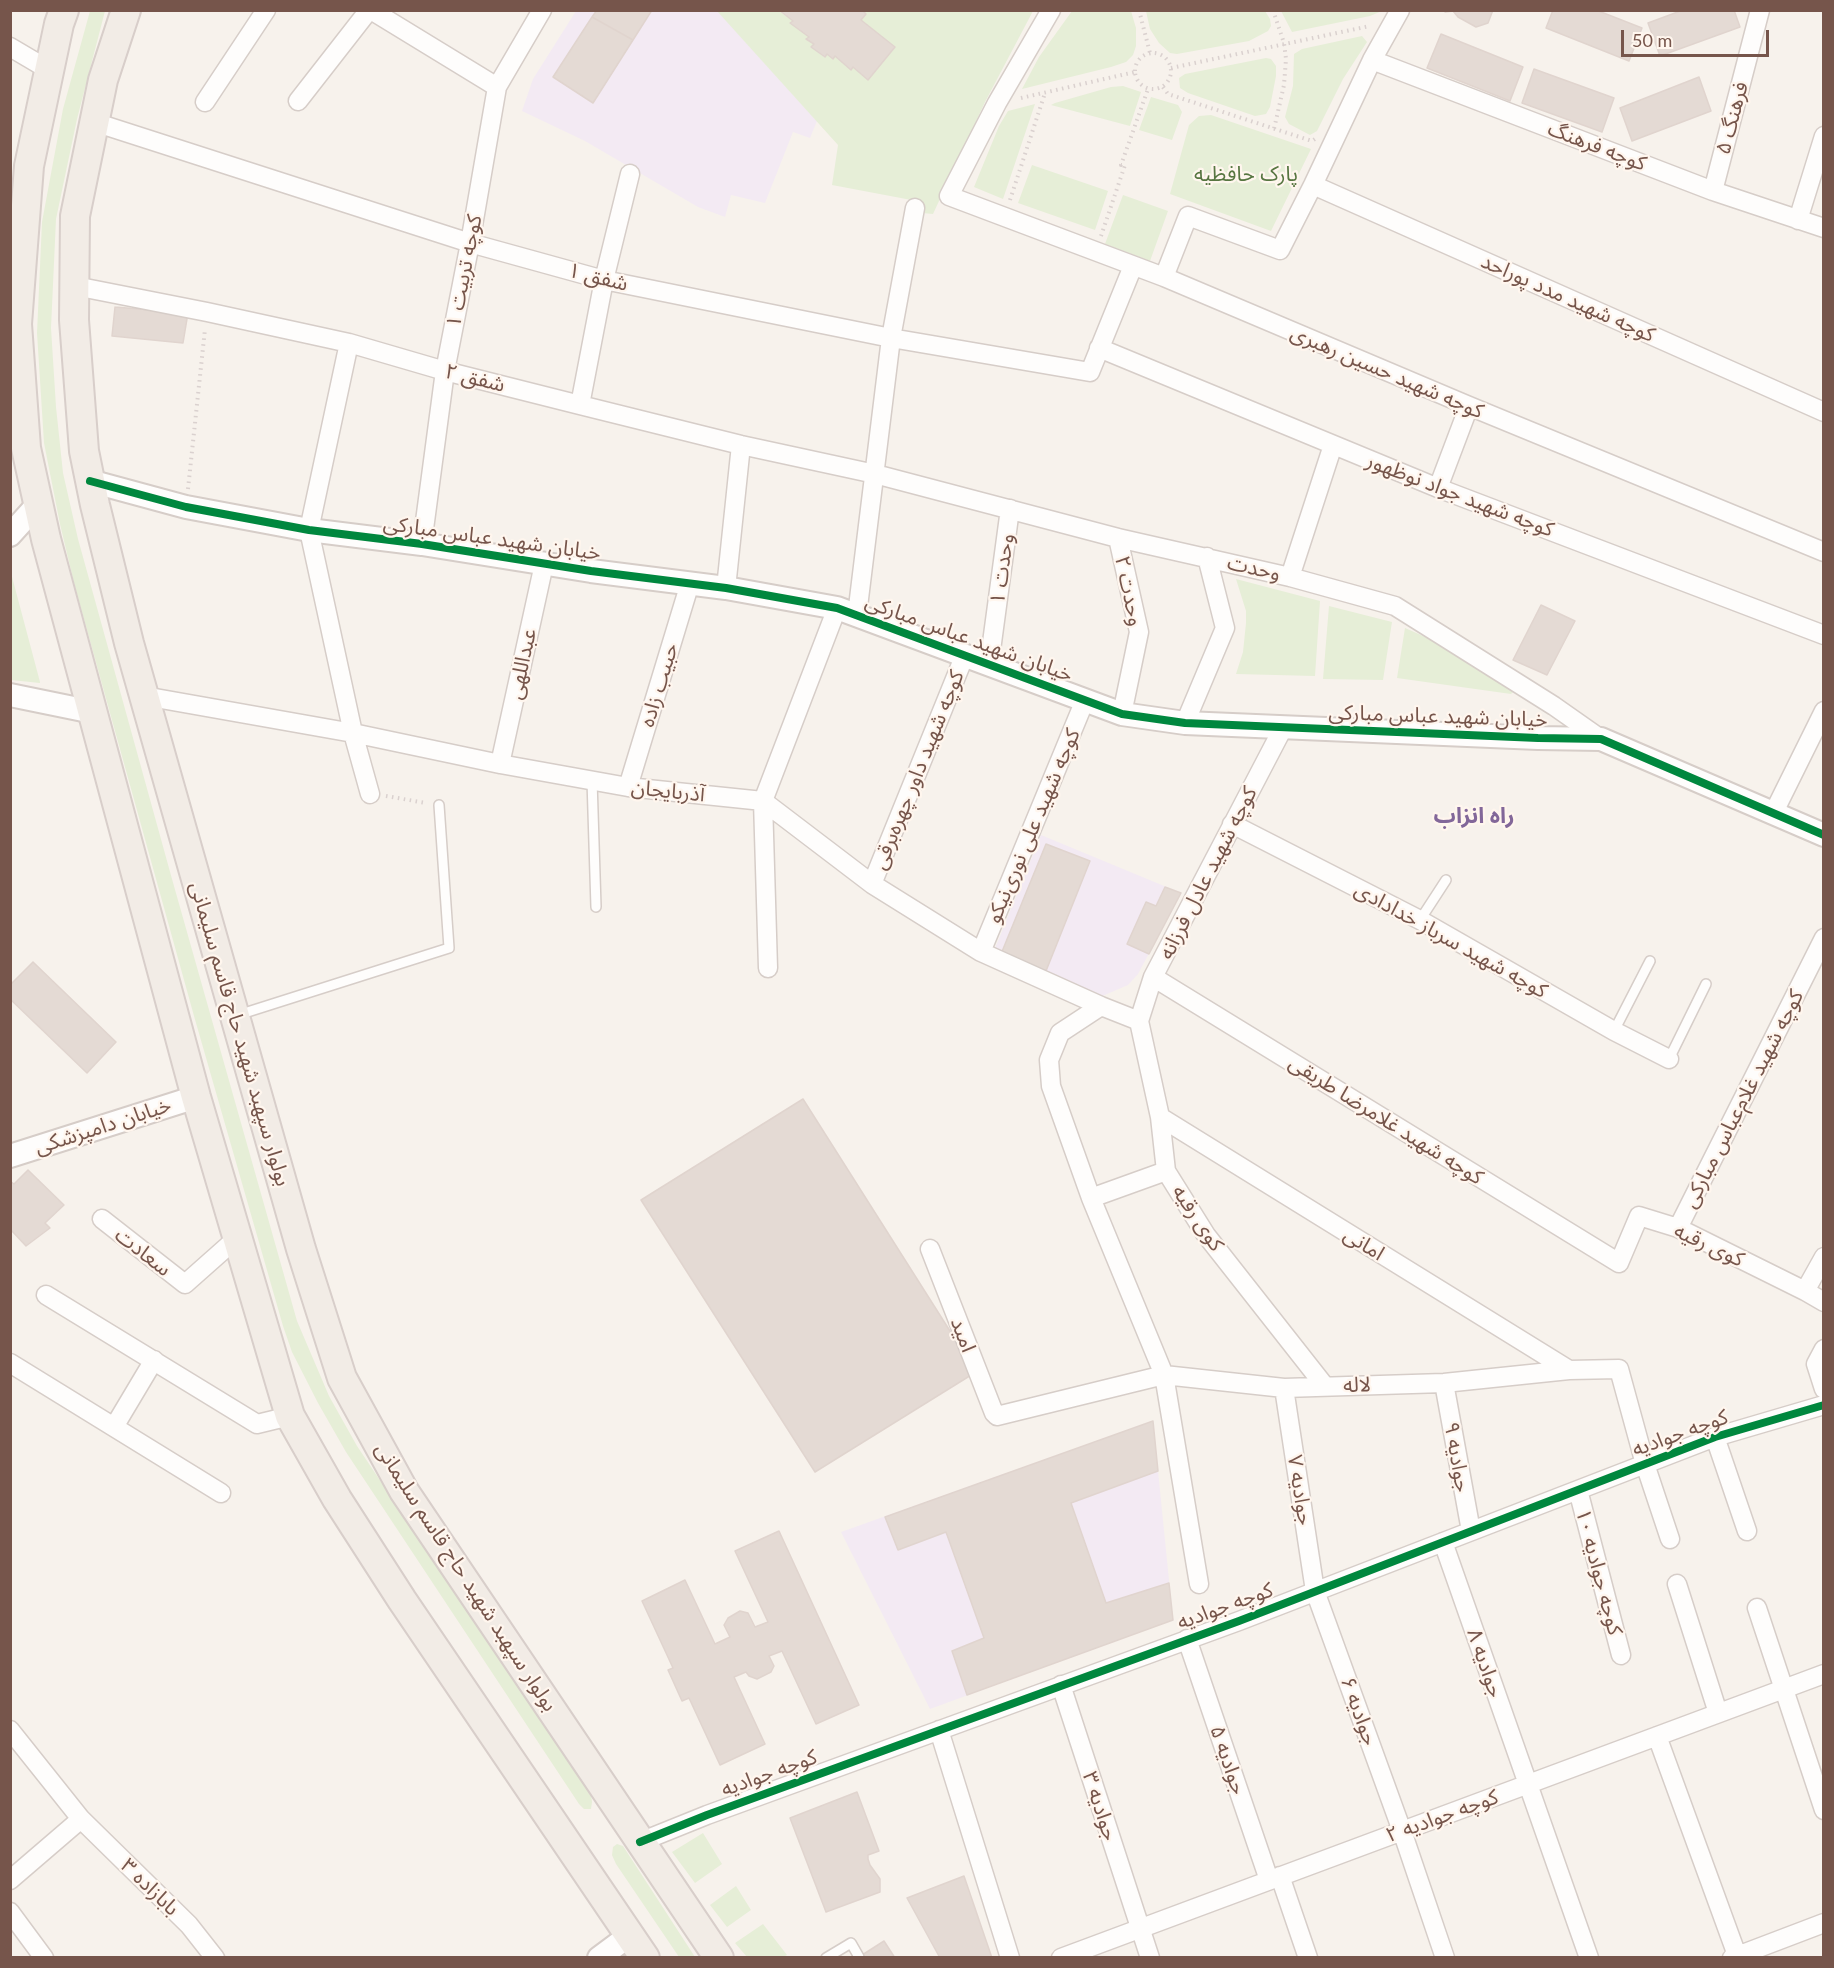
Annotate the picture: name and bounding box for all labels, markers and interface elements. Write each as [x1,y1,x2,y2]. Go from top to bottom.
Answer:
scale bar [1624,18,1772,56]
text: 50 m [1632,29,1672,51]
street label: فرهنگ ۵ [1710,79,1754,157]
street label: کوچه فرهنگ [1544,116,1650,176]
park label: پارک حافظیه [1194,161,1298,187]
street label: کوچه تربیت ۱ [441,212,487,330]
street label: کوچه شهید مدد پوراحد [1477,248,1659,348]
street label: شفق ۱ [565,257,631,297]
street label: کوچه شهید حسین رهبری [1287,320,1487,424]
street label: شفق ۲ [442,358,508,398]
street label: کوچه شهید جواد نوظهور [1363,448,1557,542]
street label: خیابان شهید عباس مبارکی [382,510,602,566]
street label: وحدت ۱ [985,532,1019,606]
street label: وحدت [1225,550,1283,586]
street label: وحدت ۲ [1109,554,1149,628]
street label: خیابان شهید عباس مبارکی [862,589,1076,687]
street label: عبداللهی [502,626,542,702]
street label: حبیب زاده [634,640,684,730]
street label: کوچه شهید داور چهره‌برقی [866,667,970,873]
street label: خیابان شهید عباس مبارکی [1328,700,1548,732]
street label: کوچه شهید علی نوری‌نیکو [981,725,1085,927]
street label: آذربایجان [630,775,706,807]
street label: کوچه شهید عادل فرزانه [1154,782,1262,964]
district label: راه انزاب [1433,803,1515,829]
street label: کوچه شهید سرباز خدادادی [1350,876,1552,1004]
street label: بولوار سپهبد شهید حاج قاسم سلیمانی [184,879,296,1189]
street label: کوچه شهید غلام‌عباس مبارکی [1677,986,1809,1212]
street label: کوچه شهید غلامرضا طریقی [1284,1050,1488,1190]
street label: خیابان دامپزشکی [32,1092,174,1160]
street label: کوی رقیه [1167,1180,1229,1256]
street label: کوی رقیه [1670,1218,1748,1272]
street label: سعادت [110,1222,176,1282]
street label: امانی [1339,1222,1389,1266]
street label: امید [945,1314,981,1356]
street label: لاله [1343,1372,1371,1398]
street label: کوچه جوادیه [1629,1404,1731,1462]
street label: جوادیه ۹ [1438,1420,1476,1494]
street label: بولوار سپهبد شهید حاج قاسم سلیمانی [369,1438,563,1716]
street label: جوادیه ۷ [1282,1453,1318,1527]
street label: کوچه جوادیه ۱۰ [1570,1506,1628,1638]
street label: کوچه جوادیه [1174,1577,1276,1635]
street label: جوادیه ۸ [1462,1625,1508,1701]
street label: جوادیه ۶ [1335,1673,1383,1749]
street label: جوادیه ۵ [1205,1722,1251,1798]
street label: کوچه جوادیه [718,1744,820,1802]
street label: جوادیه ۳ [1077,1768,1123,1844]
street label: کوچه جوادیه ۲ [1382,1784,1502,1848]
street label: بابازاده ۳ [115,1853,185,1921]

